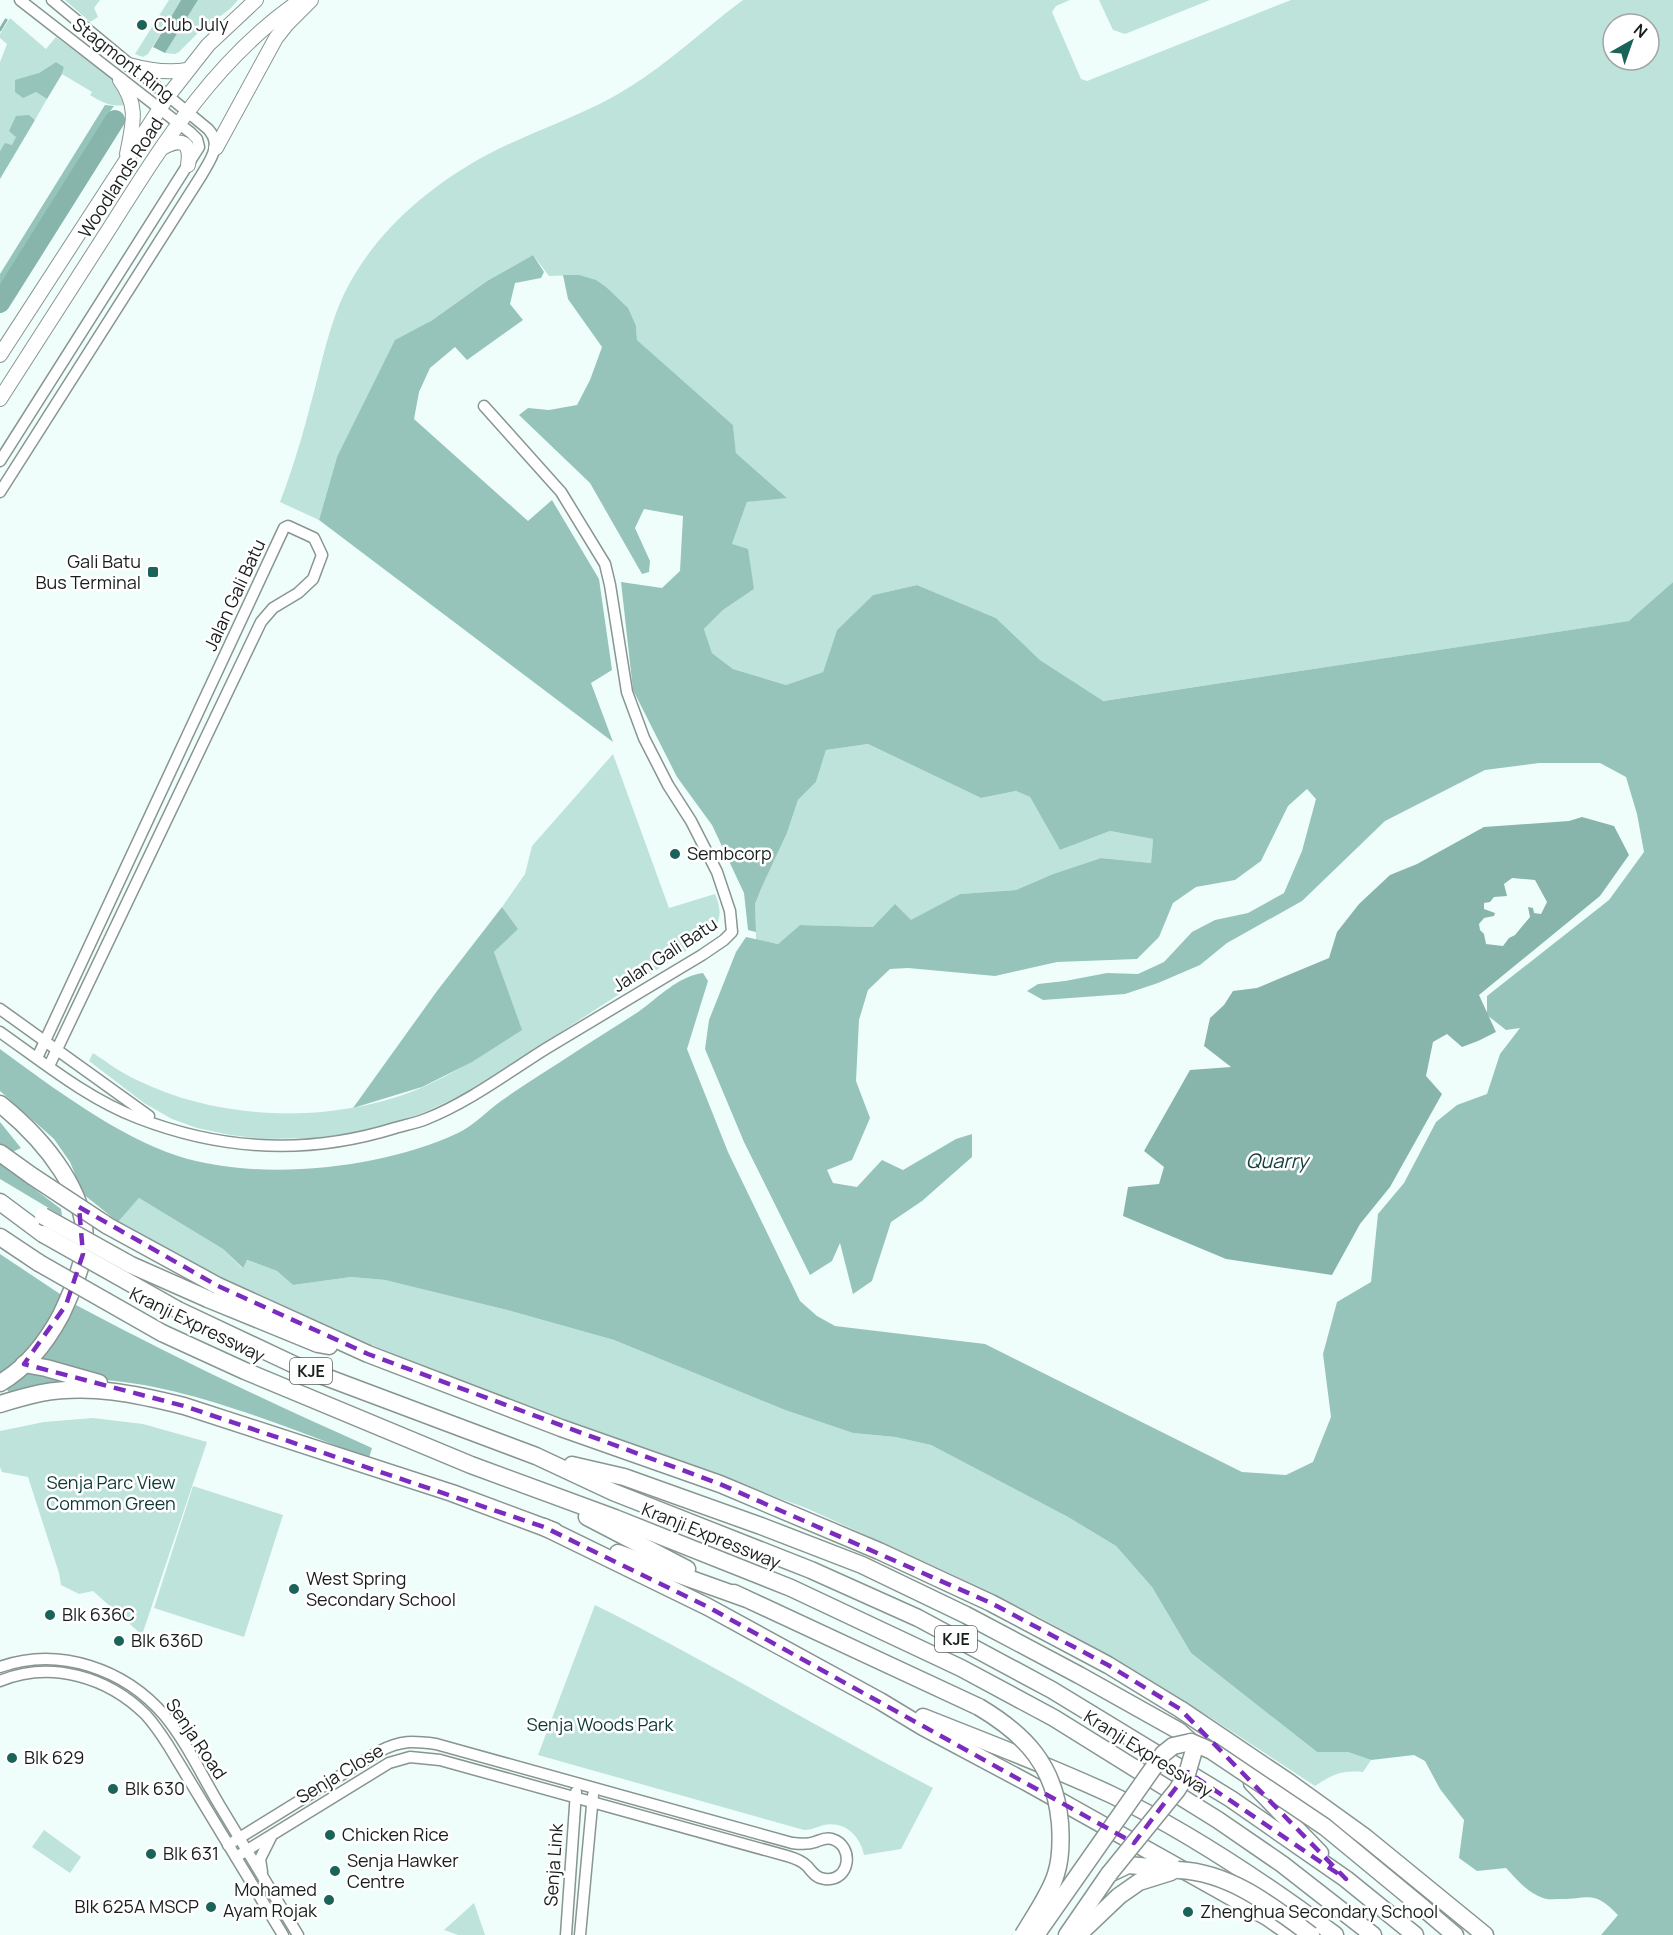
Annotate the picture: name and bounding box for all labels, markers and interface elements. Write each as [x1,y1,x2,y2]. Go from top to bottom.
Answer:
street label: Stagmont Ring [68,12,180,107]
place label: Club July [154,12,229,36]
north arrow [1601,12,1661,72]
marker: Club July [135,18,149,32]
text: N [1629,18,1652,43]
street label: Woodlands Road [72,113,168,242]
street label: Jalan Gali Batu [198,535,270,654]
place label: Gali Batu Bus Terminal [36,549,141,594]
marker: Gali Batu Bus Terminal [146,565,160,579]
place label: Sembcorp [687,841,772,865]
marker: Sembcorp [668,847,682,861]
street label: Jalan Gali Batu [607,911,722,997]
water label: Quarry [1246,1147,1311,1174]
street label: Kranji Expressway [126,1281,270,1368]
road number: KJE [290,1358,332,1384]
park label: Senja Parc View Common Green [46,1470,176,1515]
street label: Kranji Expressway [638,1496,785,1574]
place label: West Spring Secondary School [306,1566,456,1611]
marker: West Spring Secondary School [287,1582,301,1596]
place label: Blk 636C [62,1602,135,1626]
marker: Blk 636C [43,1608,57,1622]
road number: KJE [935,1626,977,1652]
place label: Blk 636D [131,1628,203,1652]
marker: Blk 636D [112,1634,126,1648]
street label: Senja Road [161,1693,233,1784]
street label: Kranji Expressway [1079,1704,1218,1803]
park label: Senja Woods Park [527,1712,674,1736]
street label: Senja Close [291,1738,388,1809]
place label: Blk 629 [24,1745,84,1769]
marker: Blk 629 [5,1751,19,1765]
place label: Blk 630 [125,1776,185,1800]
marker: Blk 630 [106,1782,120,1796]
place label: Chicken Rice [342,1822,449,1846]
street label: Senja Link [538,1822,568,1907]
marker: Chicken Rice [323,1828,337,1842]
place label: Blk 631 [163,1841,219,1865]
marker: Blk 631 [144,1847,158,1861]
place label: Senja Hawker Centre [347,1848,459,1893]
marker: Senja Hawker Centre [328,1864,342,1878]
place label: Mohamed Ayam Rojak [223,1877,318,1922]
marker: Mohamed Ayam Rojak [322,1893,336,1907]
place label: Blk 625A MSCP [74,1894,199,1918]
place label: Zhenghua Secondary School [1200,1899,1438,1923]
marker: Blk 625A MSCP [204,1900,218,1914]
marker: Zhenghua Secondary School [1181,1905,1195,1919]

